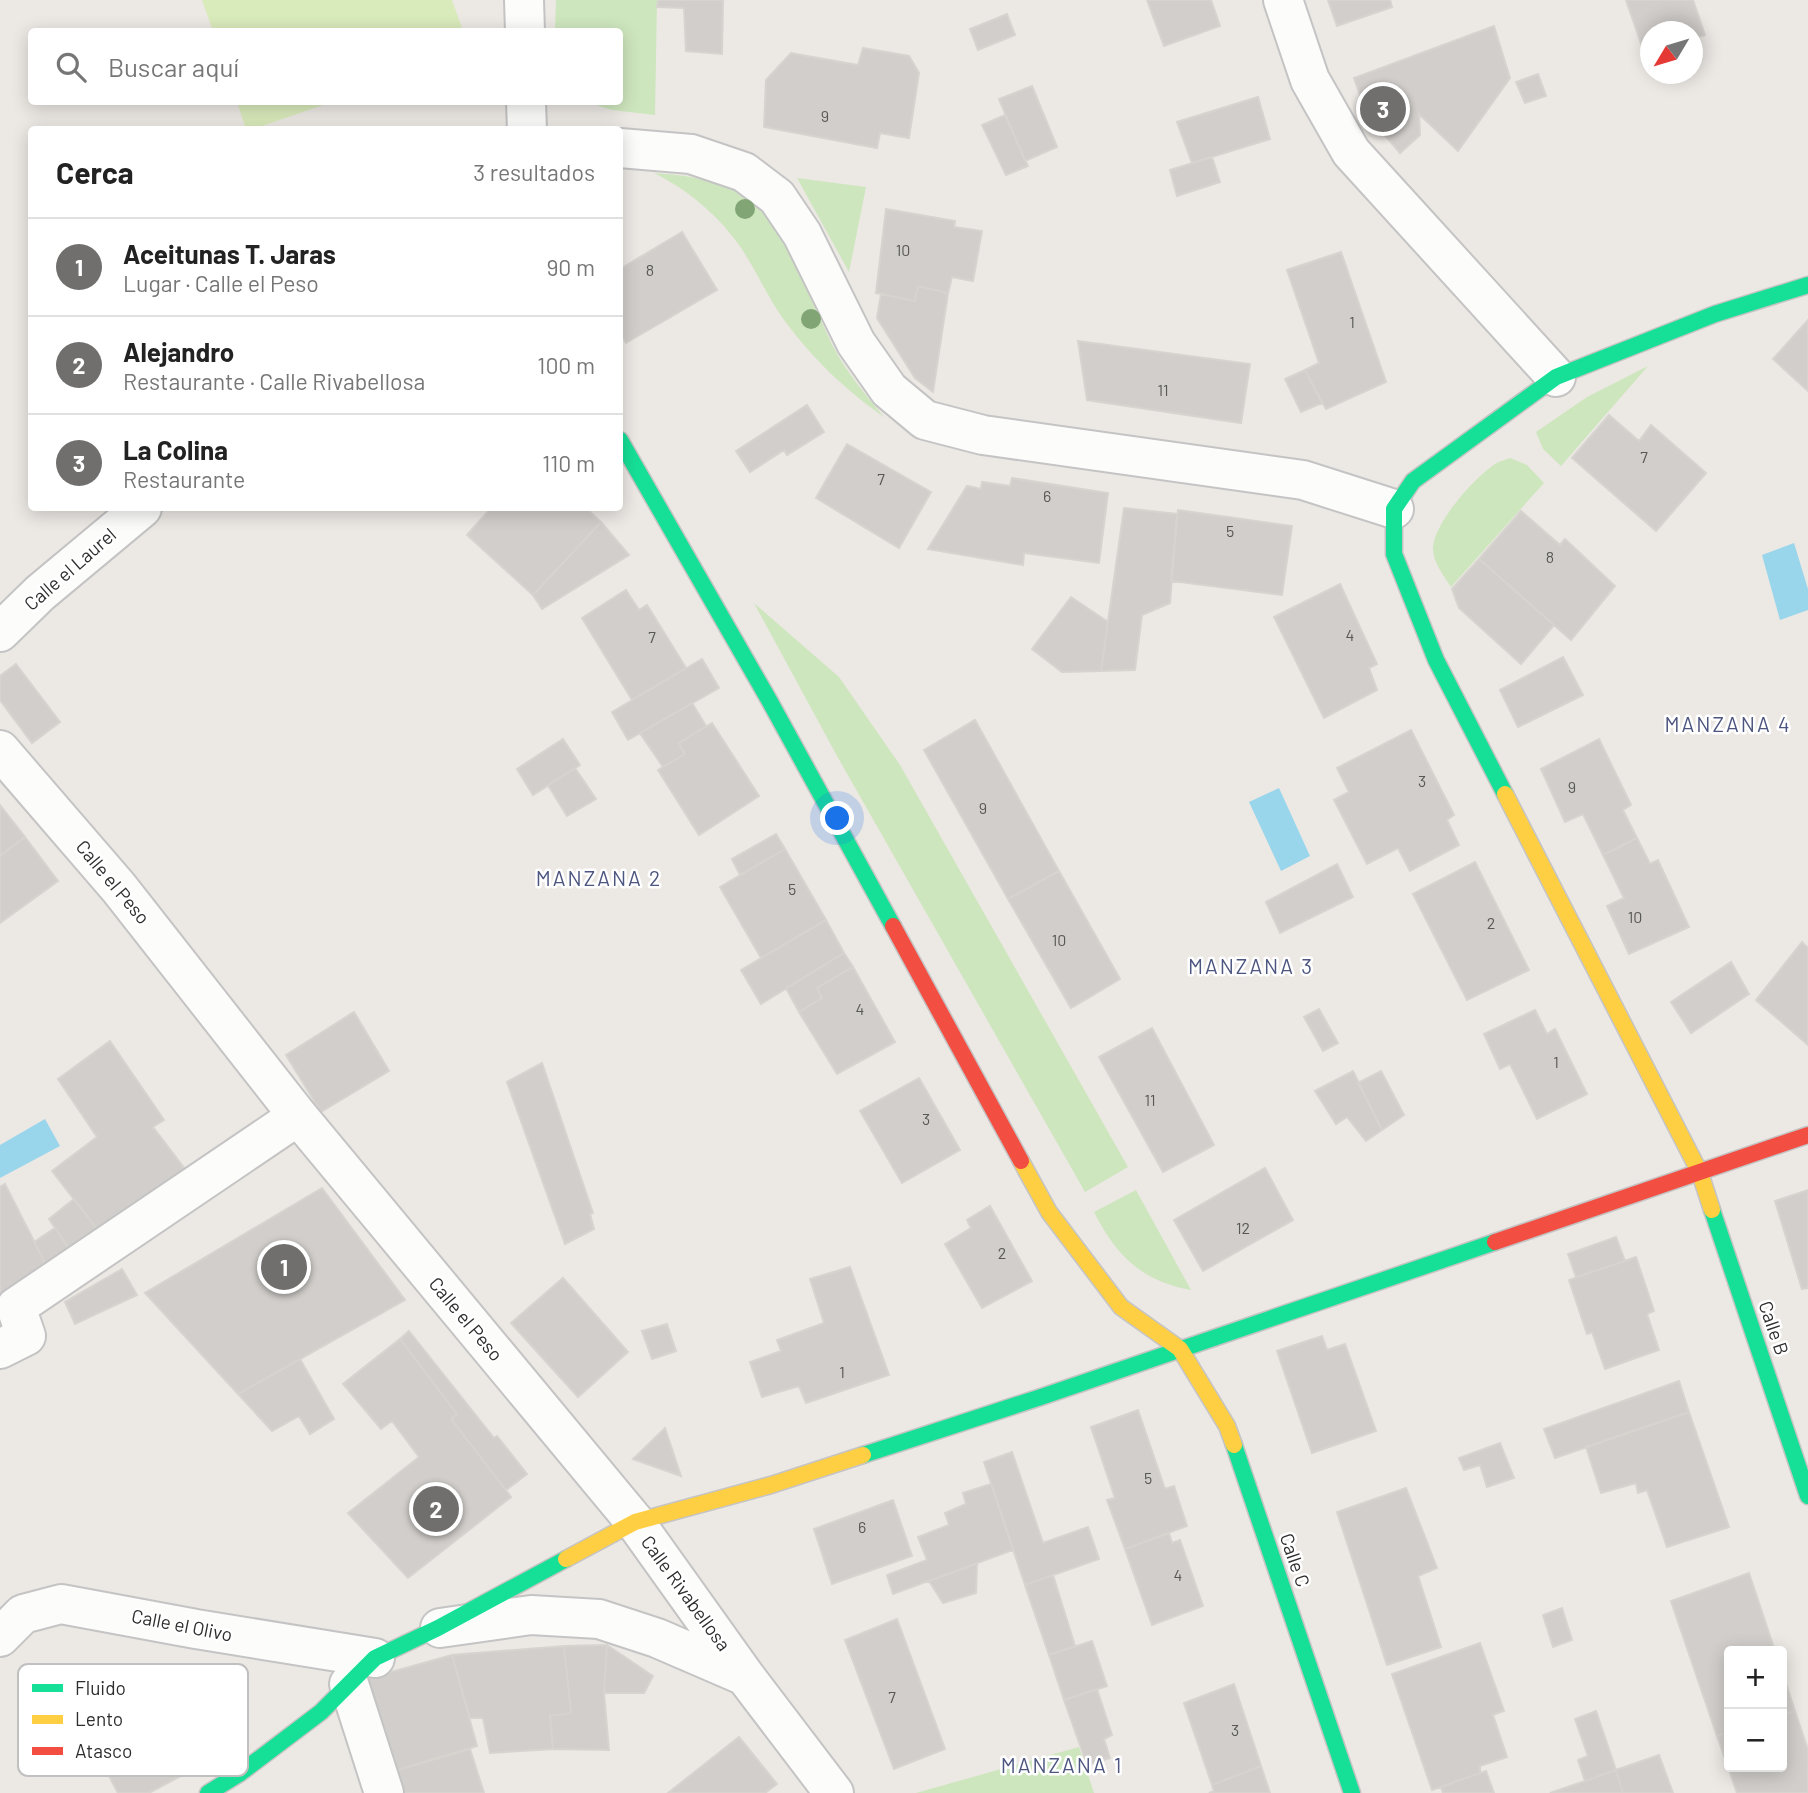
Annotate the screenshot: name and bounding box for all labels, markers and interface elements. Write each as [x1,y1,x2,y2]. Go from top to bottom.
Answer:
north arrow [1640,21,1703,84]
search box [28,28,623,105]
icon: search [52,48,90,86]
text: Buscar aquí [108,51,239,82]
pin: 3 [1360,83,1406,135]
house number: 9 [821,106,829,125]
text: Cerca [56,154,134,190]
text: 3 resultados [473,158,595,186]
text: Aceitunas T. Jaras [123,238,336,269]
house number: 10 [896,240,910,259]
text: 1 [75,253,83,281]
text: 90 m [546,253,595,281]
house number: 8 [646,260,654,279]
text: Lugar · Calle el Peso [123,269,319,297]
house number: 1 [1349,312,1355,331]
text: Alejandro [123,336,234,367]
text: 2 [73,351,85,379]
text: 100 m [537,351,595,379]
text: Restaurante · Calle Rivabellosa [123,367,425,395]
house number: 11 [1157,380,1169,399]
text: La Colina [123,434,228,465]
house number: 7 [1640,447,1648,466]
text: 3 [73,449,85,477]
text: 110 m [542,449,595,477]
text: Restaurante [123,465,245,493]
house number: 7 [877,469,885,488]
house number: 6 [1043,486,1051,505]
house number: 5 [1226,521,1234,540]
street label: Calle el Laurel [19,523,120,615]
house number: 8 [1546,547,1554,566]
house number: 4 [1346,625,1354,644]
house number: 7 [648,627,656,646]
district label: MANZANA 4 [1665,711,1791,736]
house number: 3 [1418,771,1426,790]
house number: 9 [1568,777,1576,796]
house number: 9 [979,798,987,817]
your location [820,801,854,835]
street label: Calle el Peso [72,835,155,928]
district label: MANZANA 2 [536,865,662,890]
house number: 5 [788,879,796,898]
house number: 10 [1628,907,1642,926]
house number: 2 [1487,913,1495,932]
house number: 10 [1052,930,1066,949]
district label: MANZANA 3 [1188,953,1314,978]
house number: 4 [856,999,864,1018]
house number: 1 [1553,1052,1559,1071]
house number: 11 [1144,1090,1156,1109]
house number: 3 [922,1109,930,1128]
house number: 12 [1236,1218,1250,1237]
pin: 1 [261,1241,307,1293]
house number: 2 [998,1243,1006,1262]
street label: Calle el Peso [425,1272,508,1365]
street label: Calle B [1755,1298,1794,1358]
house number: 1 [839,1362,845,1381]
house number: 5 [1144,1468,1152,1487]
pin: 2 [413,1483,459,1535]
house number: 6 [858,1517,866,1536]
street label: Calle Rivabellosa [637,1530,736,1655]
street label: Calle C [1276,1530,1315,1590]
house number: 4 [1174,1565,1182,1584]
street label: Calle el Olivo [130,1603,234,1646]
map controls [1724,1646,1787,1772]
button: + [1724,1646,1787,1709]
legend [18,1664,248,1776]
text: Fluido [75,1676,126,1699]
house number: 7 [888,1687,896,1706]
text: Lento [75,1707,123,1730]
button: − [1724,1709,1787,1772]
house number: 3 [1231,1720,1239,1739]
text: Atasco [75,1739,132,1762]
district label: MANZANA 1 [1001,1752,1123,1777]

